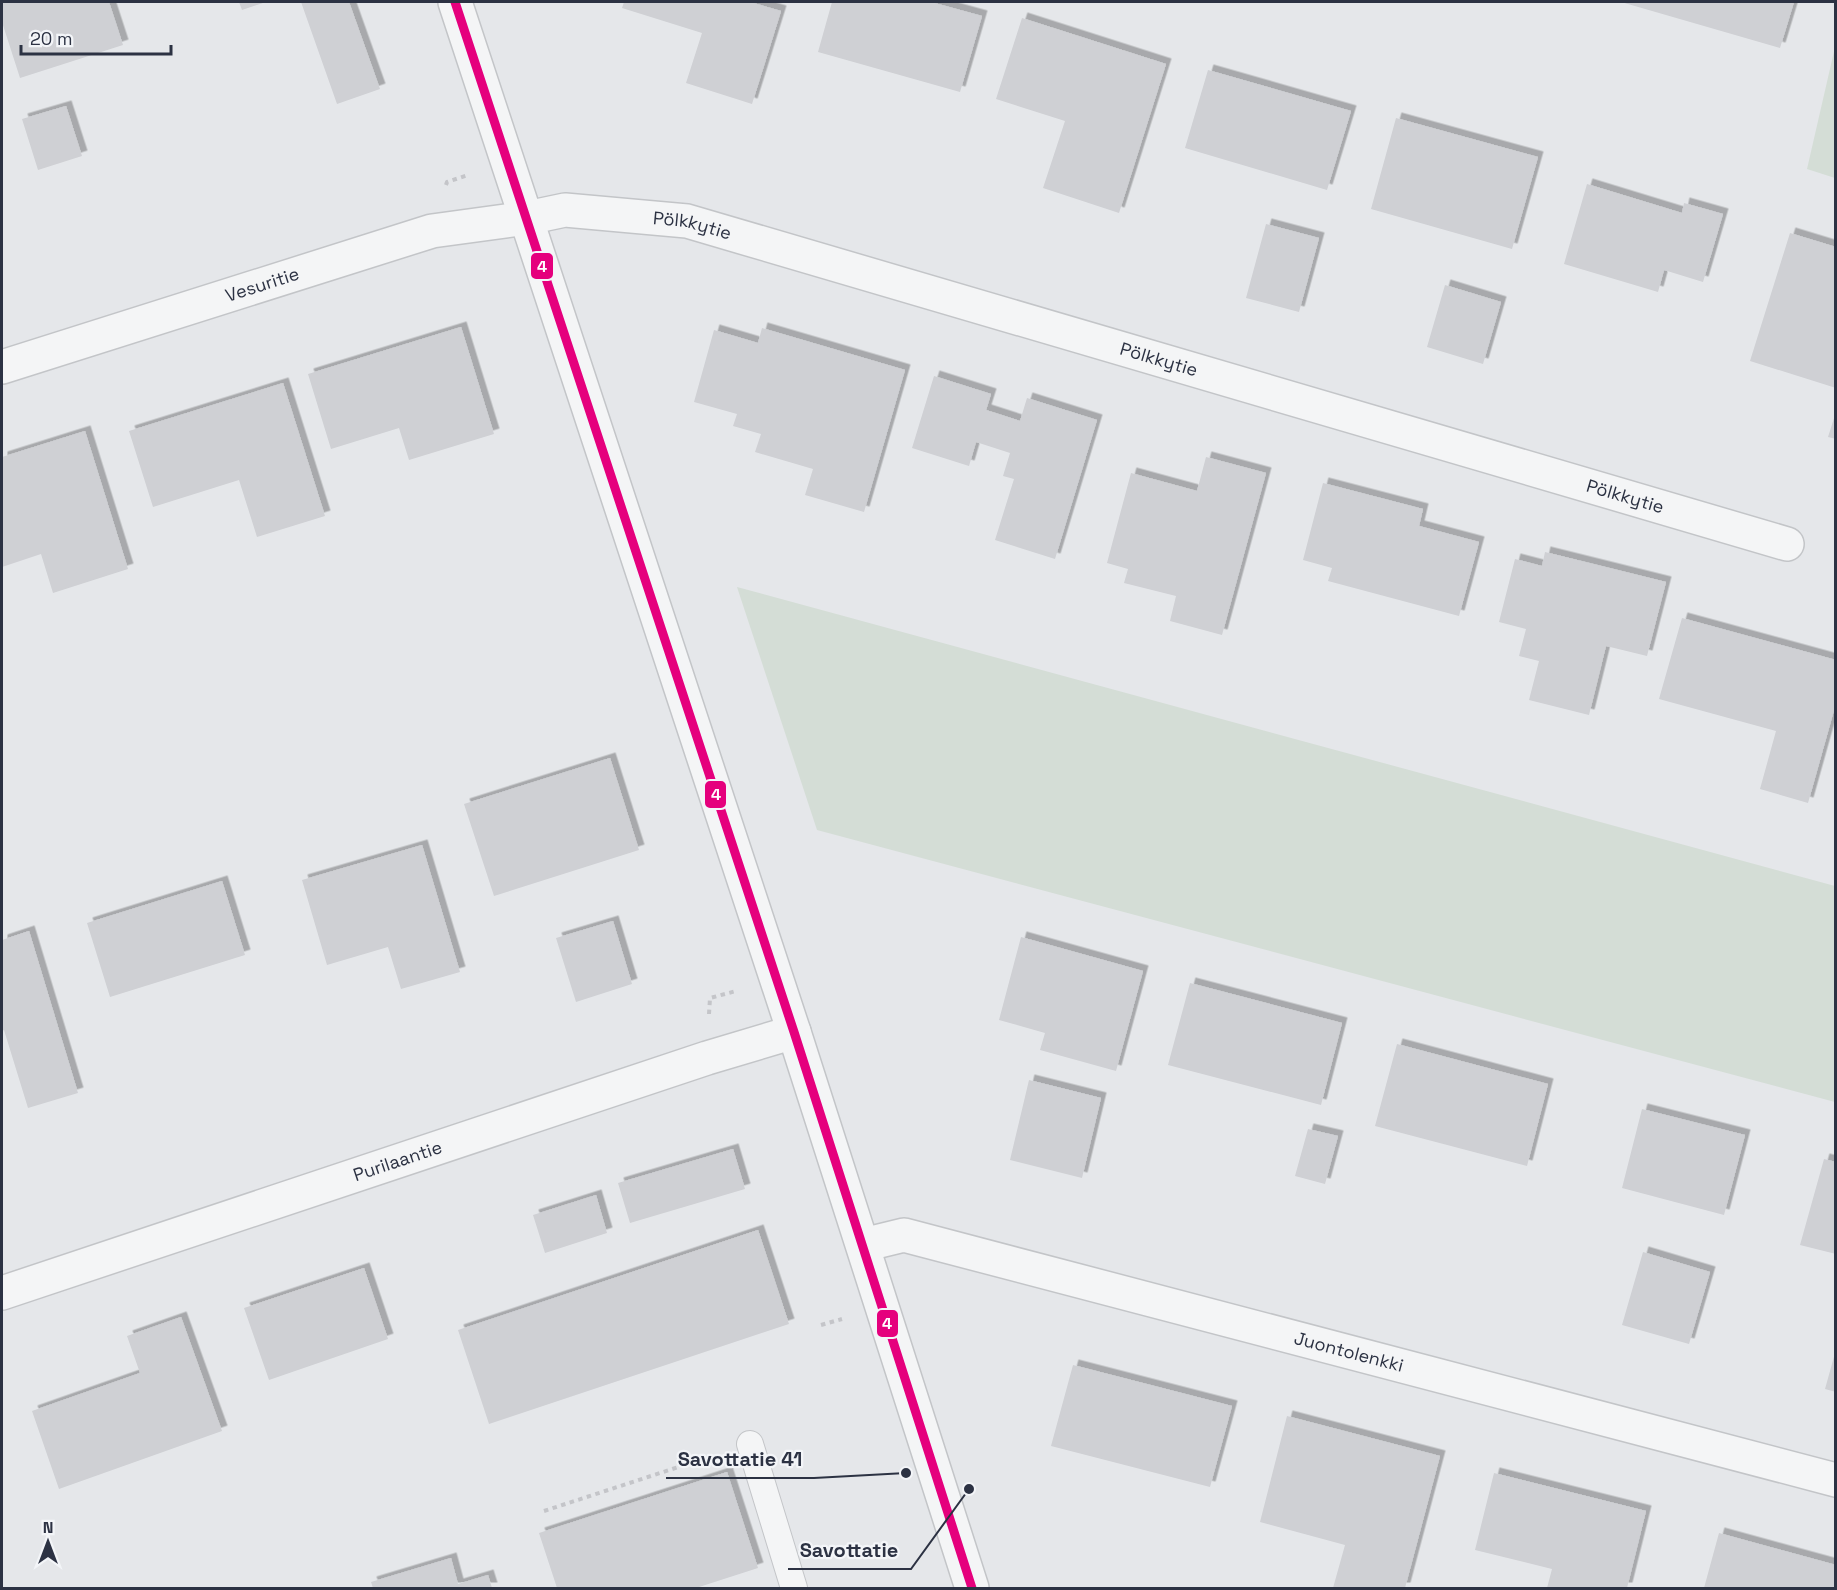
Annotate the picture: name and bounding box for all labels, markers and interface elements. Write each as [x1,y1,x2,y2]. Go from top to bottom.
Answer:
scale bar [21,18,171,56]
text: 20 m [30,27,73,50]
street label: Pölkkytie [652,206,734,244]
line badge: 4 [530,252,554,280]
text: 4 [537,256,547,277]
street label: Vesuritie [222,262,302,307]
street label: Pölkkytie [1117,337,1201,381]
street label: Pölkkytie [1584,474,1667,518]
line badge: 4 [704,780,727,809]
text: 4 [711,784,721,805]
street label: Purilaantie [350,1135,445,1186]
line badge: 4 [876,1309,899,1338]
text: 4 [882,1313,892,1334]
street label: Juontolenkki [1292,1326,1406,1377]
callout: Savottatie 41 [666,1440,814,1478]
text: Savottatie 41 [678,1446,802,1472]
north arrow [18,1512,78,1572]
text: N [43,1517,53,1538]
callout: Savottatie [788,1531,911,1569]
text: Savottatie [800,1537,898,1563]

